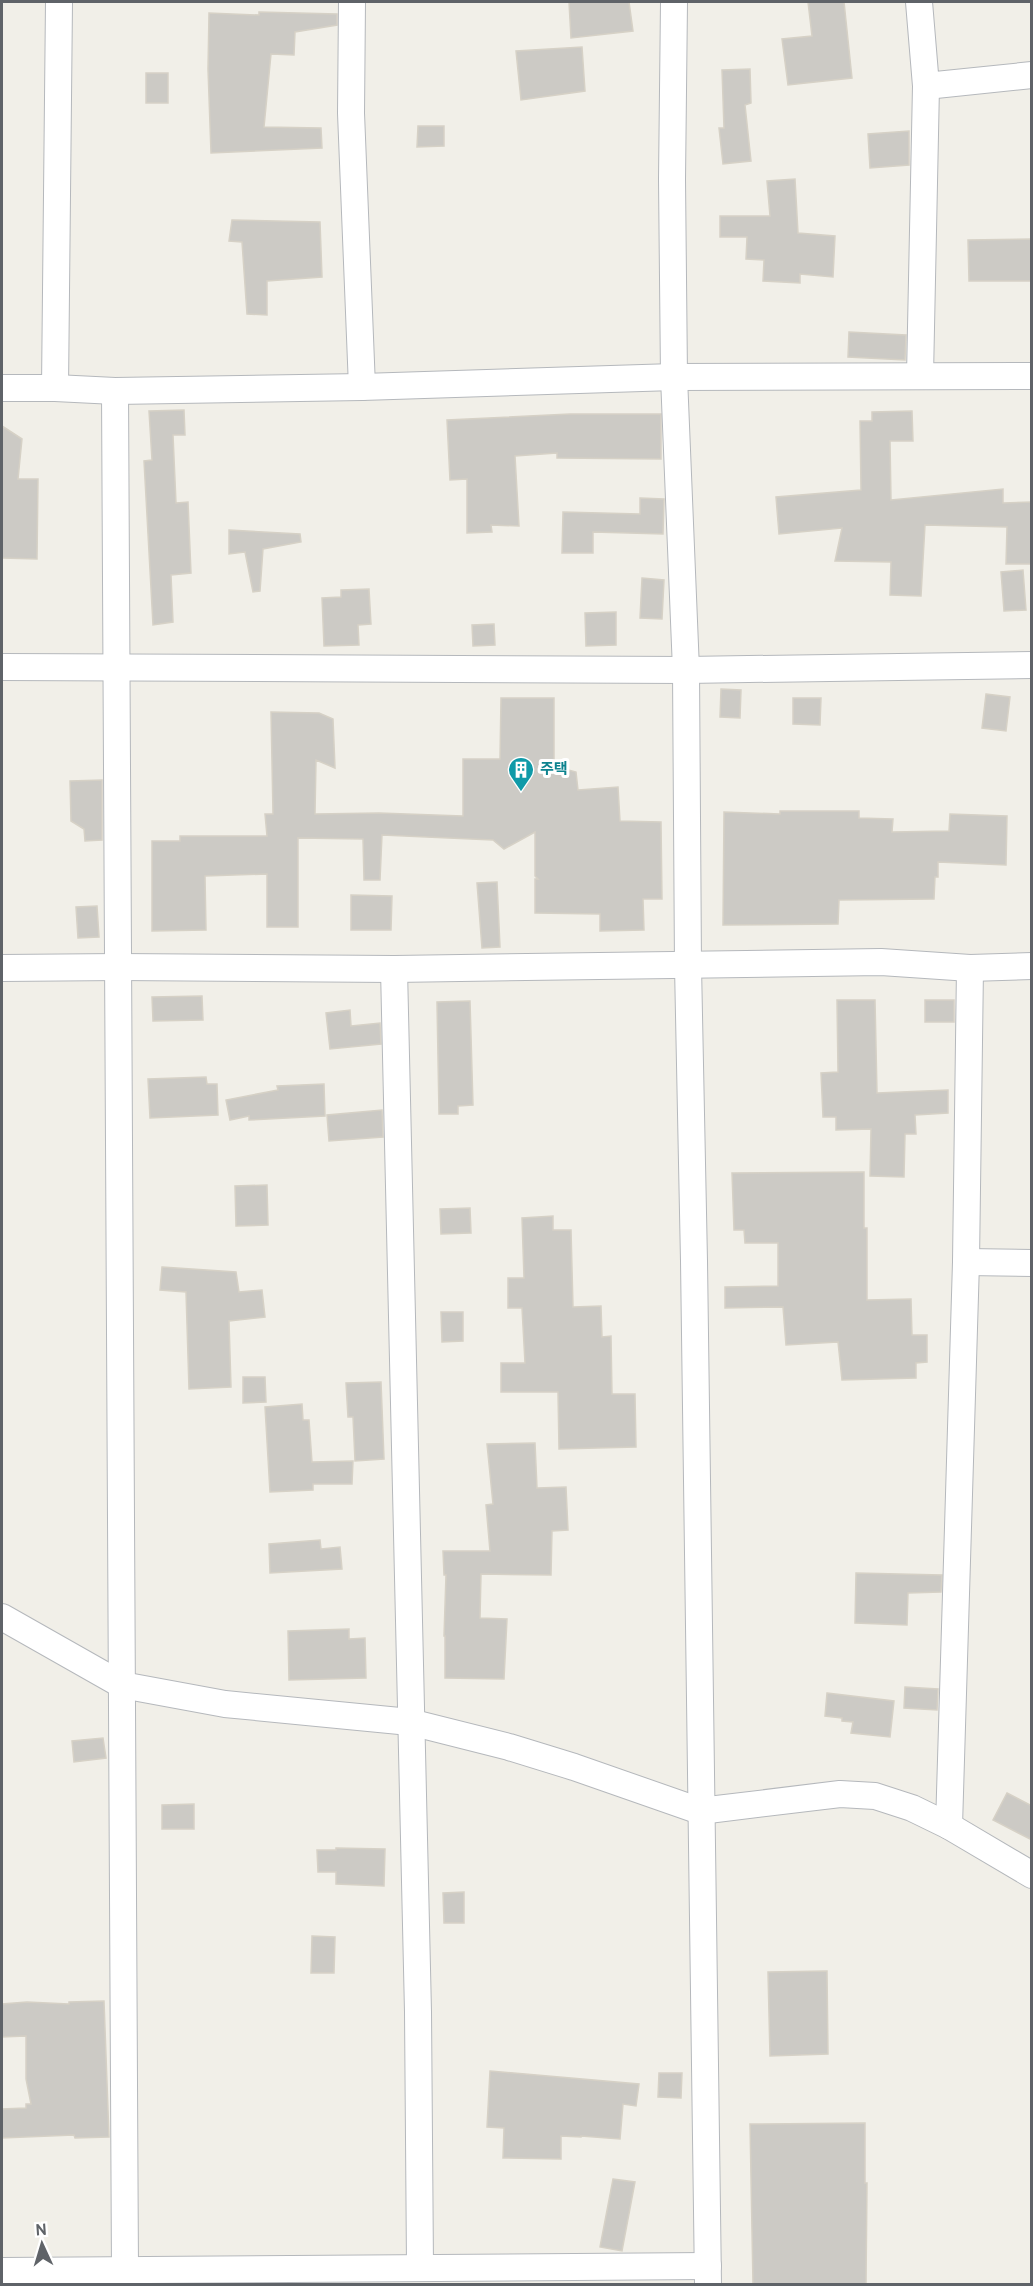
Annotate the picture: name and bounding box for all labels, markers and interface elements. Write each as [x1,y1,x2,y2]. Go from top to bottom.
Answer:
building icon: 주택 [506,755,536,793]
place label: 주택 [540,761,568,780]
north arrow [12,2214,72,2274]
text: N [35,2221,48,2241]

